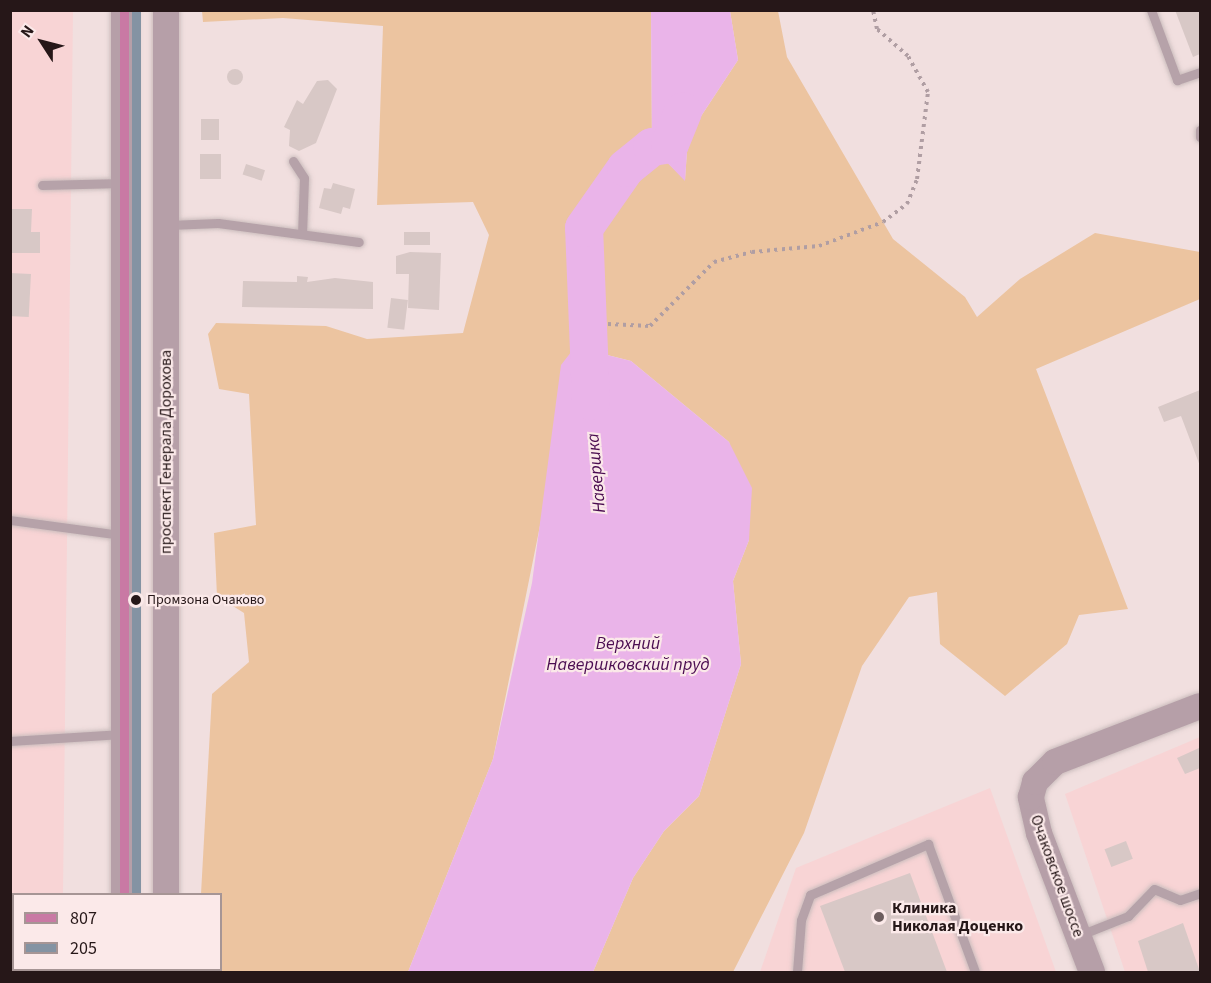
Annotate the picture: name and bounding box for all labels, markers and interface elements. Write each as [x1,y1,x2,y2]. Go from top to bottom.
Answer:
north arrow [12,12,72,72]
text: N [15,21,39,42]
street label: проспект Генерала Дорохова [156,350,176,554]
water label: Навершка [583,432,611,514]
place label: Промзона Очаково [147,592,264,608]
marker: Промзона Очаково [130,594,142,606]
water label: Верхний Навершковский пруд [546,634,710,676]
street label: Очаковское шоссе [1026,812,1088,940]
legend [12,893,222,971]
place label: Клиника Николая Доценко [892,898,1023,936]
text: 807 [70,906,97,931]
marker: Клиника Николая Доценко [870,908,888,926]
text: 205 [70,936,97,961]

